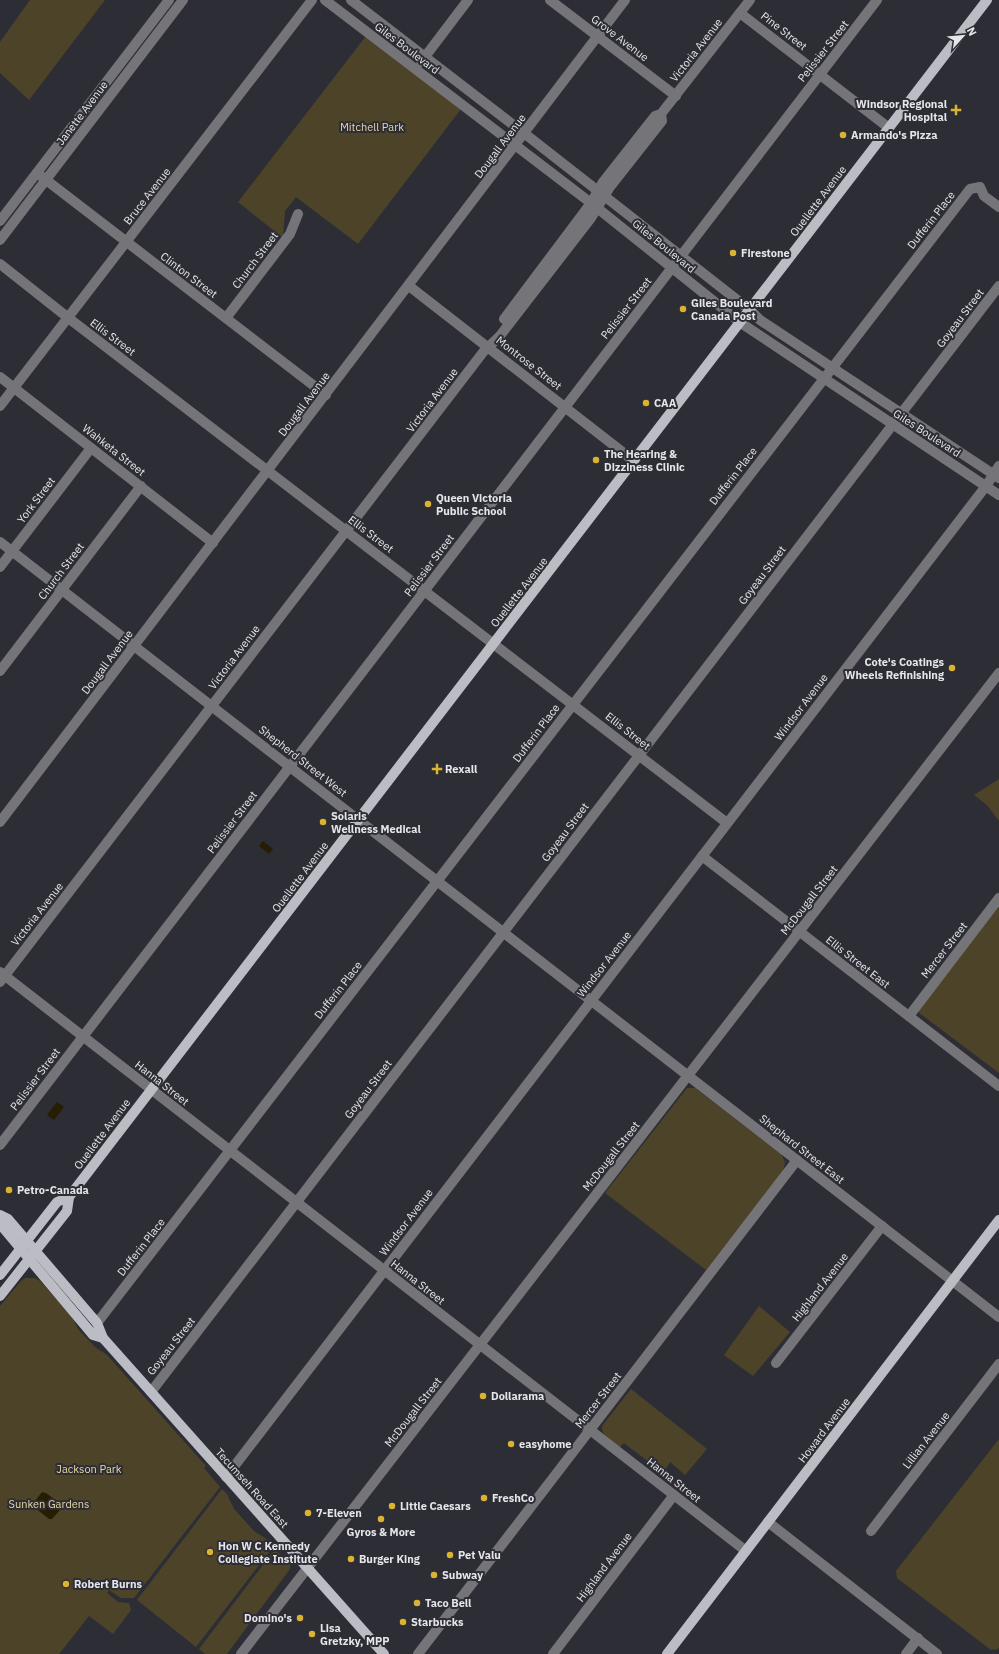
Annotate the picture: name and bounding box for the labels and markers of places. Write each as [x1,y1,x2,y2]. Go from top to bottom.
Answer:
place label: Windsor Regional Hospital [856,97,948,124]
marker: Windsor Regional Hospital [950,104,962,116]
place label: Armando's Pizza [851,128,937,142]
marker: Armando's Pizza [838,130,848,140]
place label: Firestone [741,246,790,260]
marker: Firestone [728,248,738,258]
place label: Giles Boulevard Canada Post [691,296,772,323]
marker: Giles Boulevard Canada Post [678,304,688,314]
place label: CAA [654,396,677,410]
marker: CAA [641,398,651,408]
place label: The Hearing & Dizziness Clinic [604,447,685,474]
marker: The Hearing & Dizziness Clinic [591,455,601,465]
place label: Queen Victoria Public School [436,491,512,518]
marker: Queen Victoria Public School [423,499,433,509]
place label: Cote's Coatings Wheels Refinishing [845,655,945,682]
marker: Cote's Coatings Wheels Refinishing [947,663,957,673]
place label: Rexall [445,762,478,776]
marker: Rexall [432,764,442,774]
place label: Solaris Wellness Medical [331,809,422,836]
marker: Solaris Wellness Medical [318,817,328,827]
place label: Petro-Canada [17,1183,89,1197]
marker: Petro-Canada [4,1185,14,1195]
place label: Dollarama [491,1389,544,1403]
marker: Dollarama [478,1391,488,1401]
place label: easyhome [519,1437,572,1451]
marker: easyhome [506,1439,516,1449]
place label: FreshCo [492,1491,534,1505]
marker: FreshCo [479,1493,489,1503]
place label: Little Caesars [400,1499,471,1513]
marker: Little Caesars [387,1501,397,1511]
place label: 7-Eleven [316,1506,362,1520]
marker: 7-Eleven [303,1508,313,1518]
marker: Gyros & More [376,1514,386,1524]
place label: Gyros & More [347,1525,415,1539]
place label: Hon W C Kennedy Collegiate Institute [218,1539,318,1566]
marker: Hon W C Kennedy Collegiate Institute [205,1547,215,1557]
place label: Pet Valu [458,1548,501,1562]
marker: Pet Valu [445,1550,455,1560]
place label: Burger King [359,1552,421,1566]
marker: Burger King [346,1554,356,1564]
place label: Subway [442,1568,483,1582]
marker: Subway [429,1570,439,1580]
place label: Robert Burns [74,1577,143,1591]
marker: Robert Burns [61,1579,71,1589]
place label: Taco Bell [425,1596,472,1610]
marker: Taco Bell [412,1598,422,1608]
place label: Domino's [244,1611,292,1625]
marker: Domino's [295,1613,305,1623]
place label: Starbucks [411,1615,464,1629]
marker: Starbucks [398,1617,408,1627]
place label: Lisa Gretzky, MPP [320,1621,390,1648]
marker: Lisa Gretzky, MPP [307,1629,317,1639]

